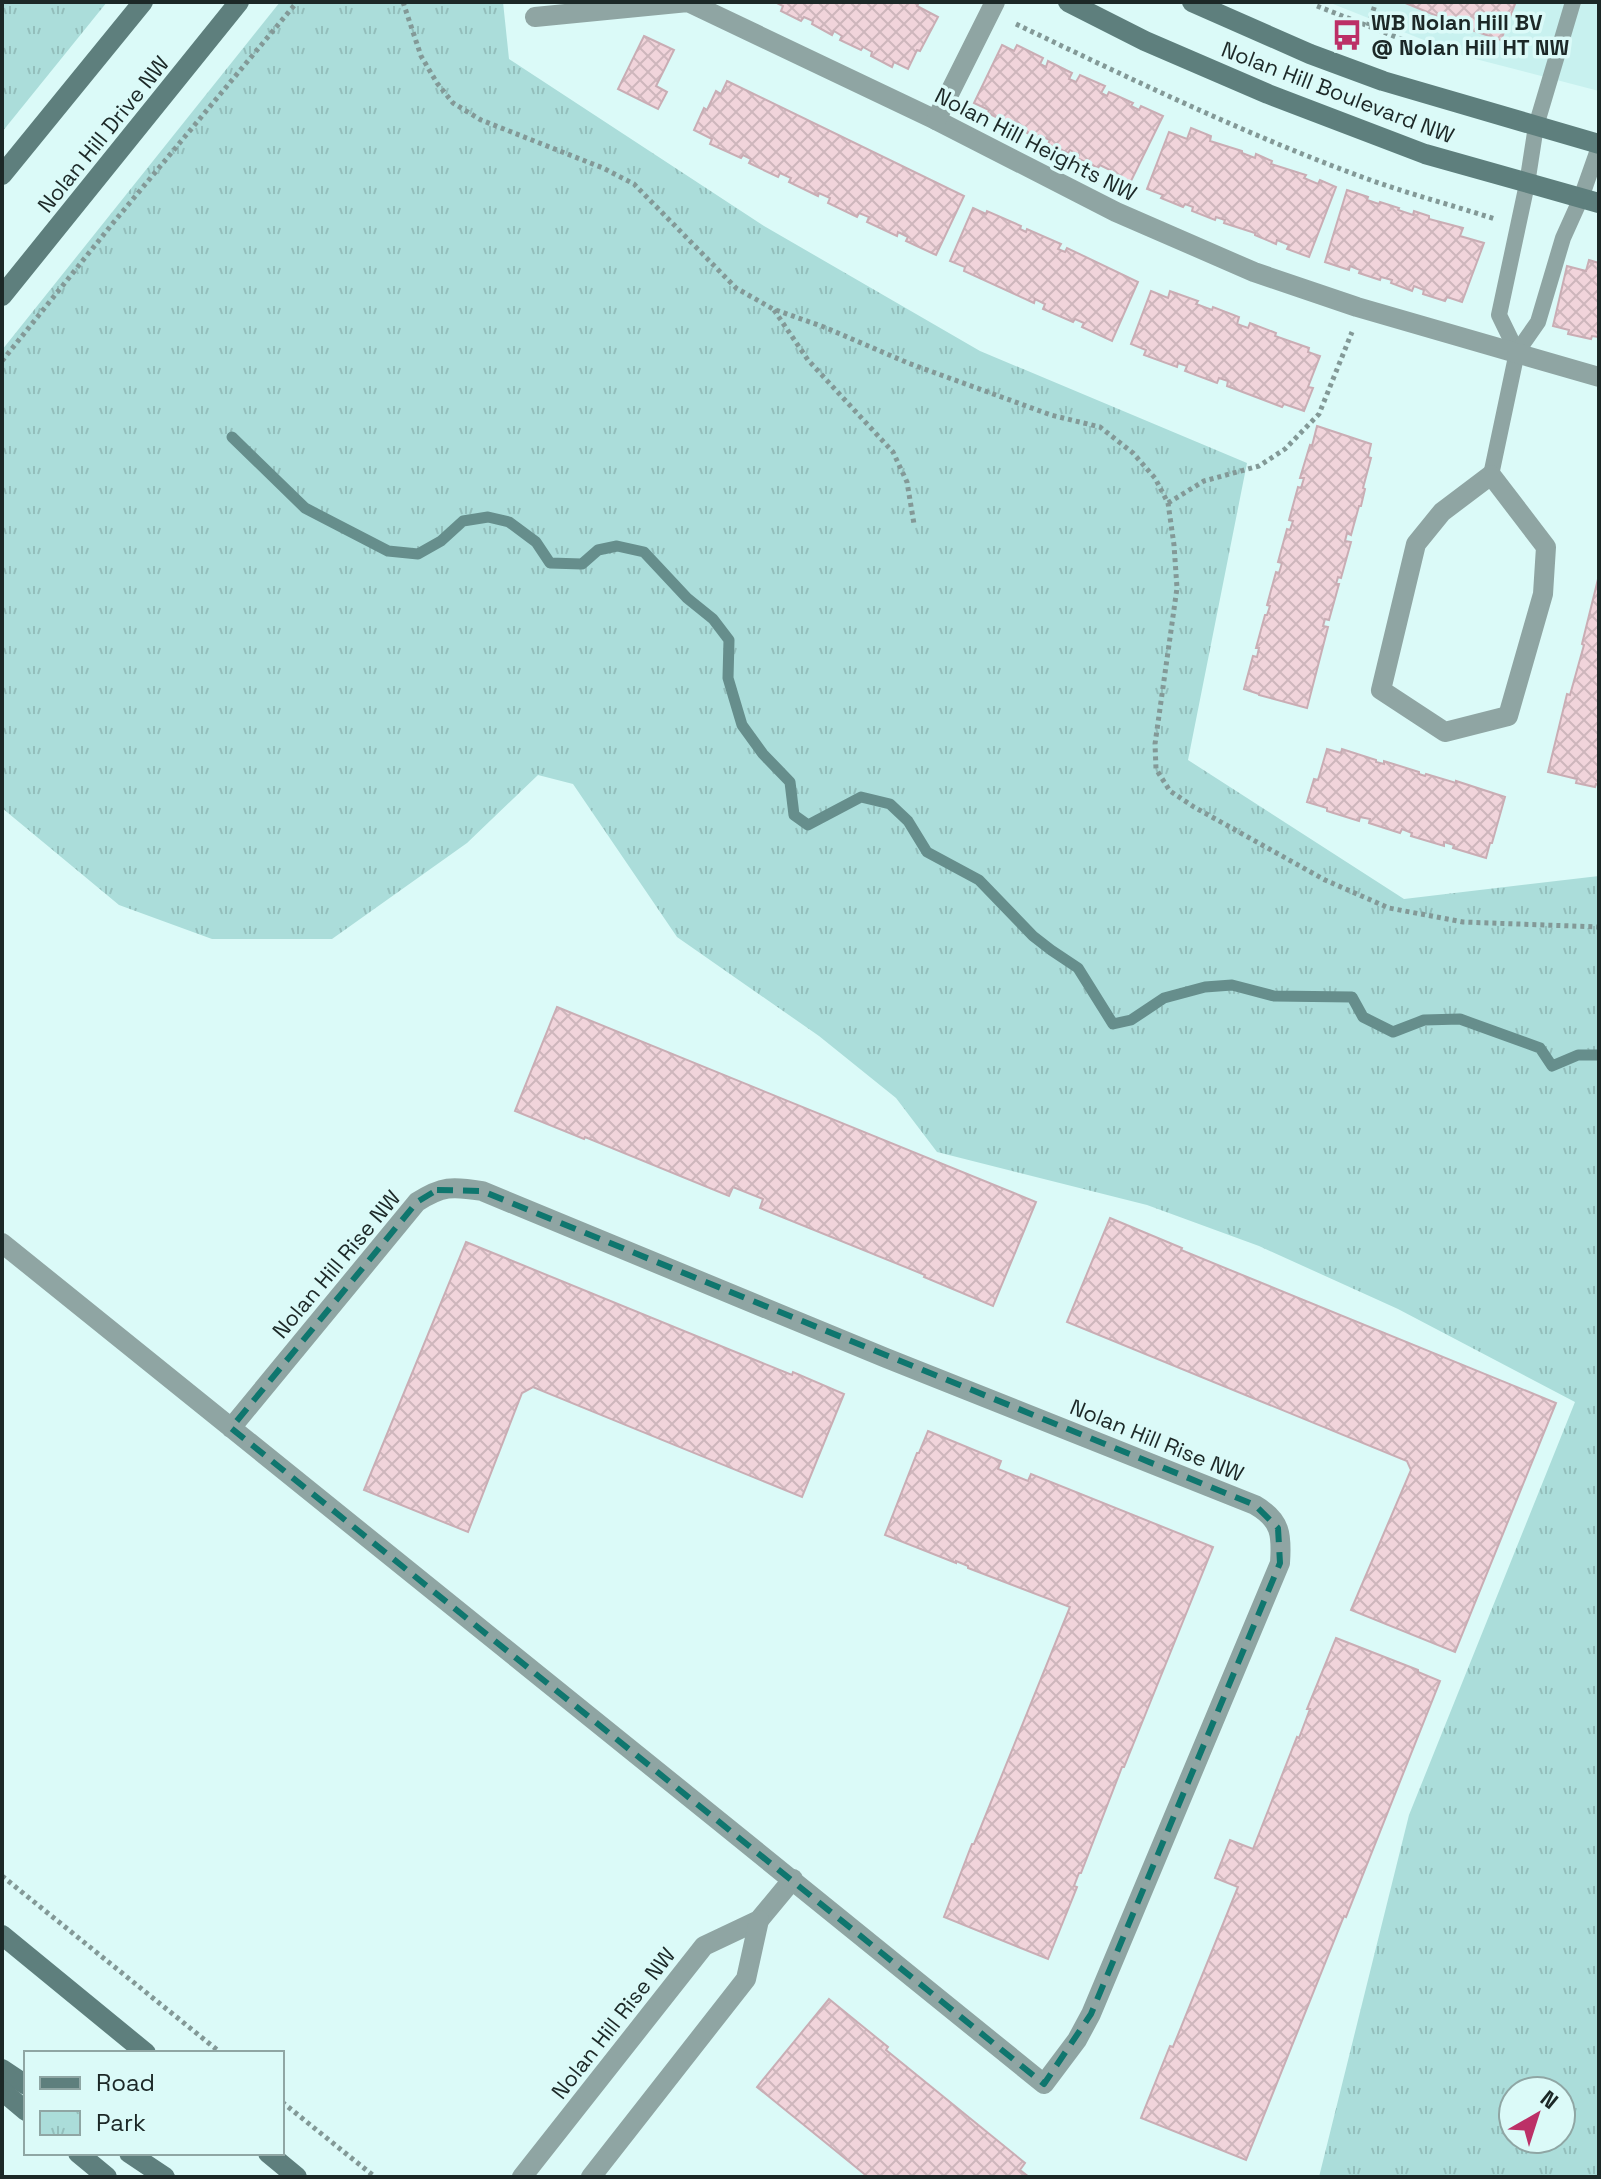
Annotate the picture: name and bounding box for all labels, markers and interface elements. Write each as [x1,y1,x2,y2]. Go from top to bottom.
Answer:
place label: WB Nolan Hill BV @ Nolan Hill HT NW [1371,8,1569,61]
bus stop icon: WB Nolan Hill BV @ Nolan Hill HT NW [1330,18,1364,52]
street label: Nolan Hill Boulevard NW [1218,35,1458,149]
street label: Nolan Hill Drive NW [31,50,175,218]
street label: Nolan Hill Heights NW [930,81,1142,207]
street label: Nolan Hill Rise NW [266,1184,406,1344]
street label: Nolan Hill Rise NW [1066,1392,1248,1488]
street label: Nolan Hill Rise NW [545,1941,681,2105]
legend [24,2051,284,2155]
text: Road [96,2067,155,2098]
north arrow [1497,2075,1577,2155]
text: N [1535,2084,1564,2115]
text: Park [96,2107,146,2138]

